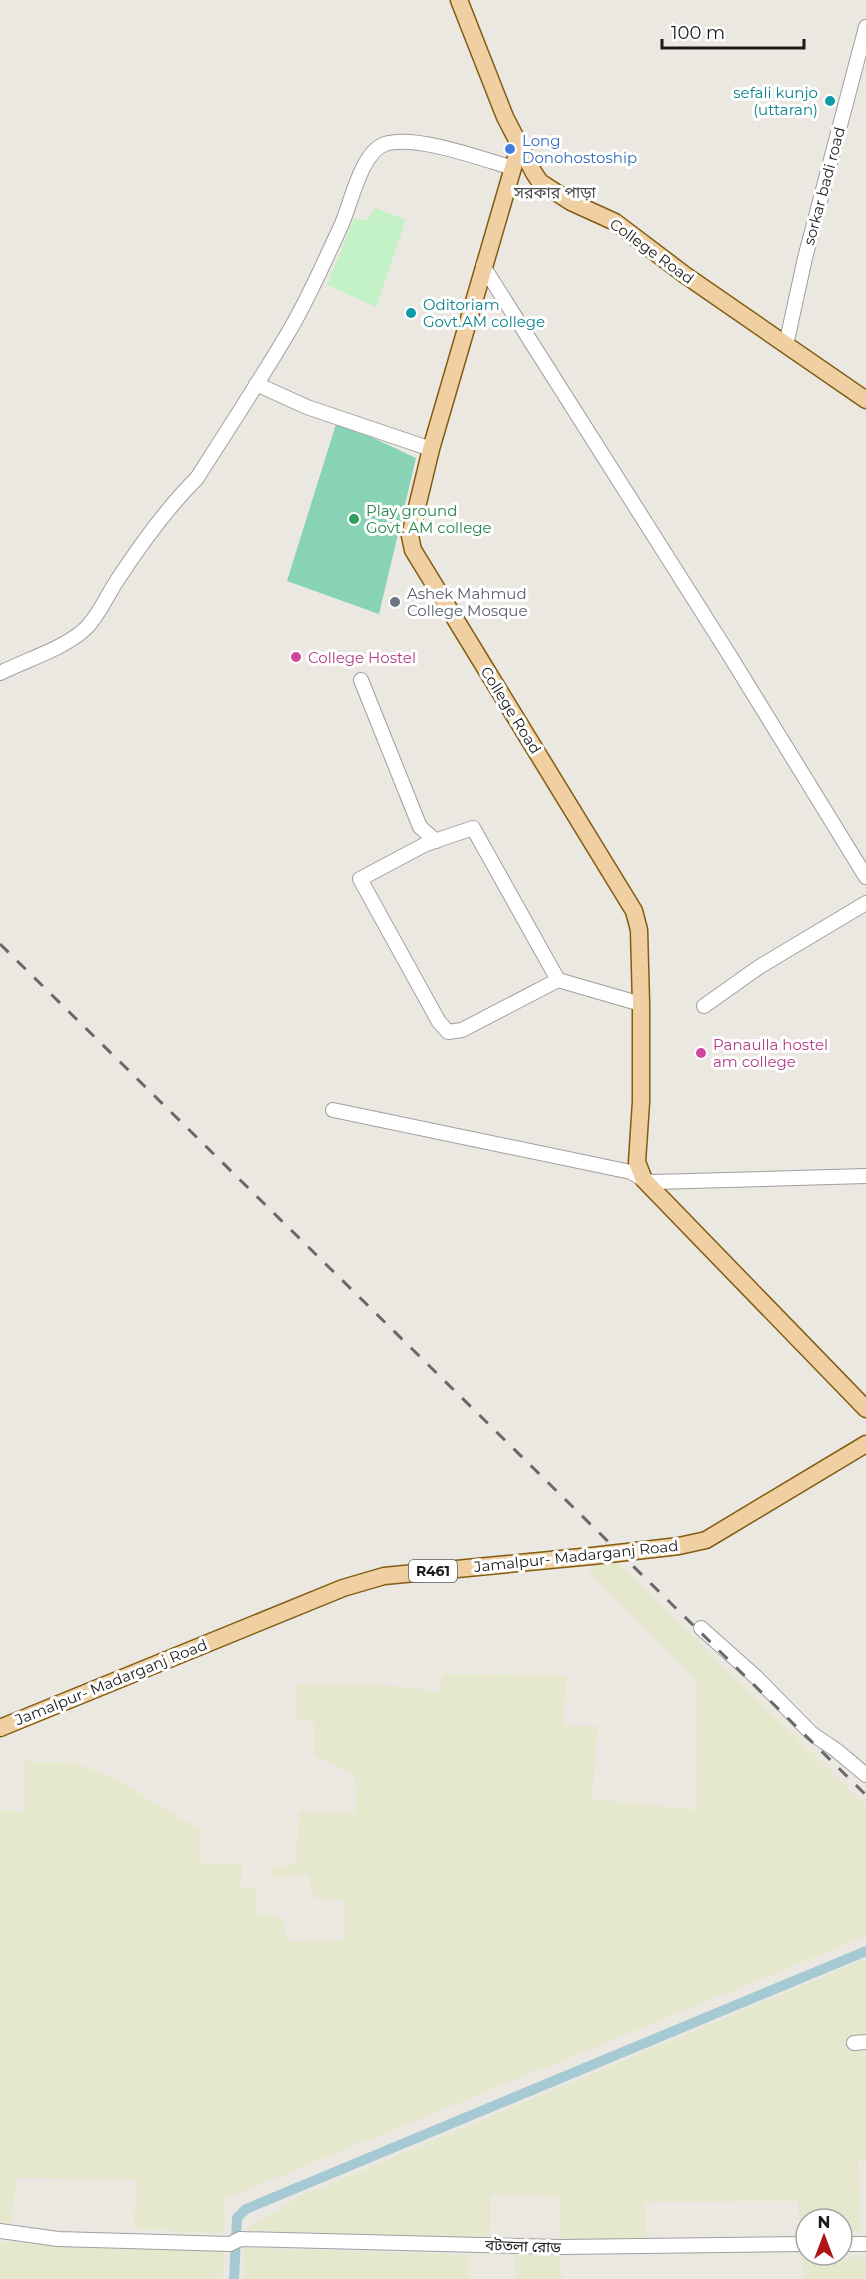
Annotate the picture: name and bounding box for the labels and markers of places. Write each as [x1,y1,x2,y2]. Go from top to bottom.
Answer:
place label: sefali kunjo (uttaran) [733,83,818,119]
marker: sefali kunjo (uttaran) [823,94,837,108]
place label: Long Donohostoship [522,131,637,167]
marker: Long Donohostoship [503,142,517,156]
place label: Oditoriam Govt.AM college [423,295,545,331]
marker: Oditoriam Govt.AM college [404,306,418,320]
place label: Play ground Govt. AM college [366,501,492,537]
marker: Play ground Govt. AM college [347,512,361,526]
place label: Ashek Mahmud College Mosque [407,584,527,620]
marker: Ashek Mahmud College Mosque [388,595,402,609]
place label: College Hostel [308,648,416,667]
marker: College Hostel [289,650,303,664]
place label: Panaulla hostel am college [713,1035,828,1071]
marker: Panaulla hostel am college [694,1046,708,1060]

